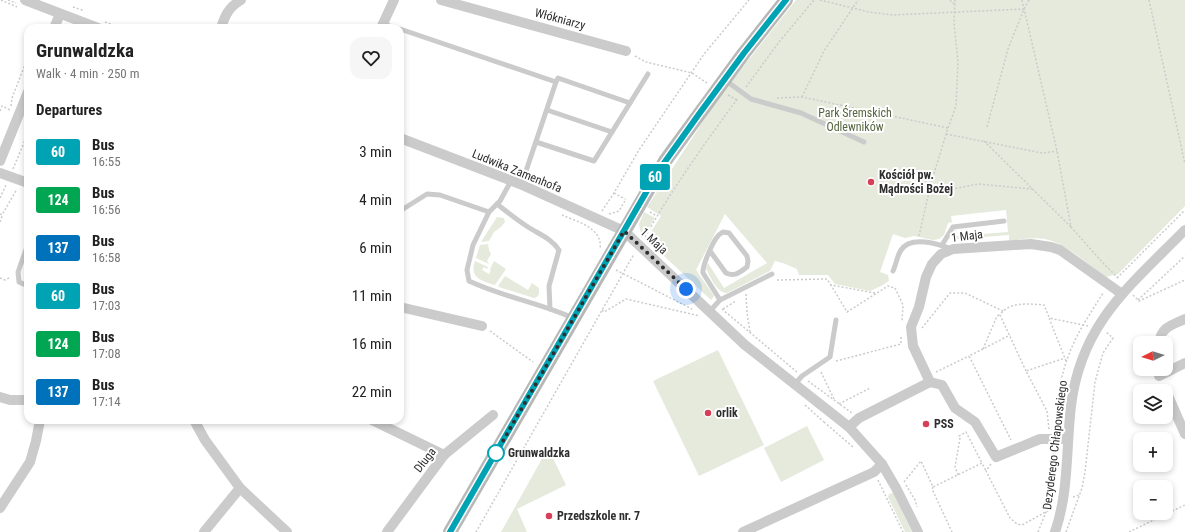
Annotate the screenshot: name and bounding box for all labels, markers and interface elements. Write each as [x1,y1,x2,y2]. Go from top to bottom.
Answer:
street label: Włókniarzy [533,6,587,32]
button: heart [350,37,392,79]
text: Grunwaldzka [36,39,134,62]
text: Walk · 4 min · 250 m [36,66,140,81]
text: Departures [36,101,102,119]
park label: Park Śremskich Odlewników [818,105,892,134]
text: Bus [92,136,115,154]
text: 3 min [359,143,392,161]
text: 60 [51,144,65,160]
street label: Ludwika Zamenhofa [470,147,564,195]
text: 16:55 [92,154,121,169]
line badge: 60 [637,164,673,190]
place label: Kościół pw. Mądrości Bożej [879,168,953,196]
text: 60 [648,169,662,185]
marker: Kościół pw. Mądrości Bożej [866,177,876,187]
text: Bus [92,184,115,202]
text: 4 min [359,191,392,209]
text: 124 [47,192,69,208]
text: 16:56 [92,202,121,217]
street label: 1 Maja [638,225,671,257]
street label: 1 Maja [950,227,984,245]
text: Bus [92,232,115,250]
text: 6 min [359,239,392,257]
text: 137 [47,240,69,256]
text: 16:58 [92,250,121,265]
your location [676,279,696,299]
text: Bus [92,280,115,298]
text: 11 min [352,287,392,305]
text: 60 [51,288,65,304]
text: 17:03 [92,298,121,313]
text: Bus [92,328,115,346]
text: 16 min [352,335,392,353]
text: 124 [47,336,69,352]
north arrow [1133,336,1173,376]
map controls [1133,336,1173,520]
text: 17:08 [92,346,121,361]
text: Bus [92,376,115,394]
street label: Dezyderego Chłapowskiego [1040,379,1070,511]
text: 22 min [352,383,392,401]
text: 137 [47,384,69,400]
button: layers [1133,384,1173,424]
text: 17:14 [92,394,121,409]
place label: orlik [716,406,738,420]
marker: orlik [703,408,713,418]
place label: PSS [934,417,954,431]
marker: PSS [921,419,931,429]
button: + [1133,432,1173,472]
marker: Grunwaldzka [487,444,505,462]
street label: Długa [411,445,439,475]
place label: Grunwaldzka [508,446,570,460]
button: − [1133,480,1173,520]
place label: Przedszkole nr. 7 [557,509,640,523]
marker: Przedszkole nr. 7 [544,511,554,521]

